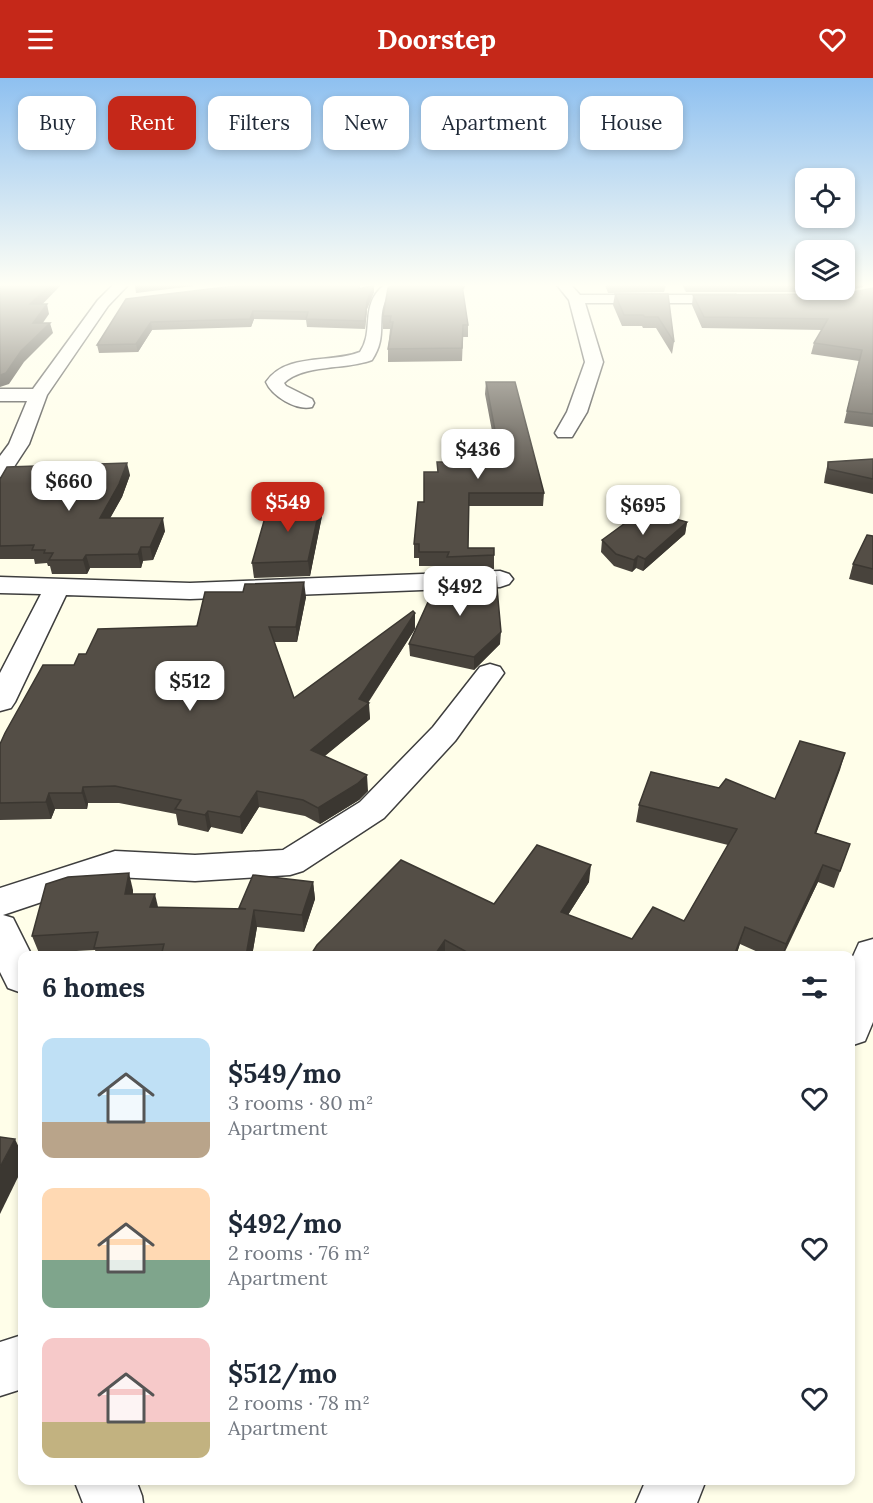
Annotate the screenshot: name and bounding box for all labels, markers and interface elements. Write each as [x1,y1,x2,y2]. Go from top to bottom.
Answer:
text: Doorstep [377,22,496,56]
icon: menu [24,23,57,56]
icon: heart [816,23,849,56]
chip: Buy [18,96,96,150]
chip: Rent [108,96,196,150]
chip: Filters [208,96,311,150]
chip: New [323,96,409,150]
chip: Apartment [421,96,568,150]
chip: House [580,96,683,150]
map controls [795,168,855,300]
button: locate [795,168,855,228]
button: layers [795,240,855,300]
pin: $436 [442,429,514,480]
text: $436 [455,436,501,461]
pin: $660 [33,461,105,512]
text: $660 [45,468,93,493]
pin: $549 [252,482,324,533]
pin: $695 [607,485,679,536]
text: $549 [265,489,311,514]
text: $695 [620,492,666,517]
pin: $492 [424,566,496,617]
text: $492 [438,573,482,598]
pin: $512 [154,661,226,712]
text: $512 [169,668,211,693]
text: 6 homes [42,971,145,1004]
icon: filters [798,971,831,1004]
text: $549/mo [228,1057,341,1090]
icon: home [90,1062,162,1134]
icon: heart [798,1082,831,1115]
text: 3 rooms · 80 m² [228,1090,373,1115]
text: Apartment [228,1115,328,1140]
text: $492/mo [228,1207,342,1240]
icon: home [90,1212,162,1284]
icon: heart [798,1232,831,1265]
text: 2 rooms · 76 m² [228,1240,370,1265]
text: Apartment [228,1265,328,1290]
text: $512/mo [228,1357,337,1390]
icon: home [90,1362,162,1434]
icon: heart [798,1382,831,1415]
text: 2 rooms · 78 m² [228,1390,370,1415]
text: Apartment [228,1415,328,1440]

